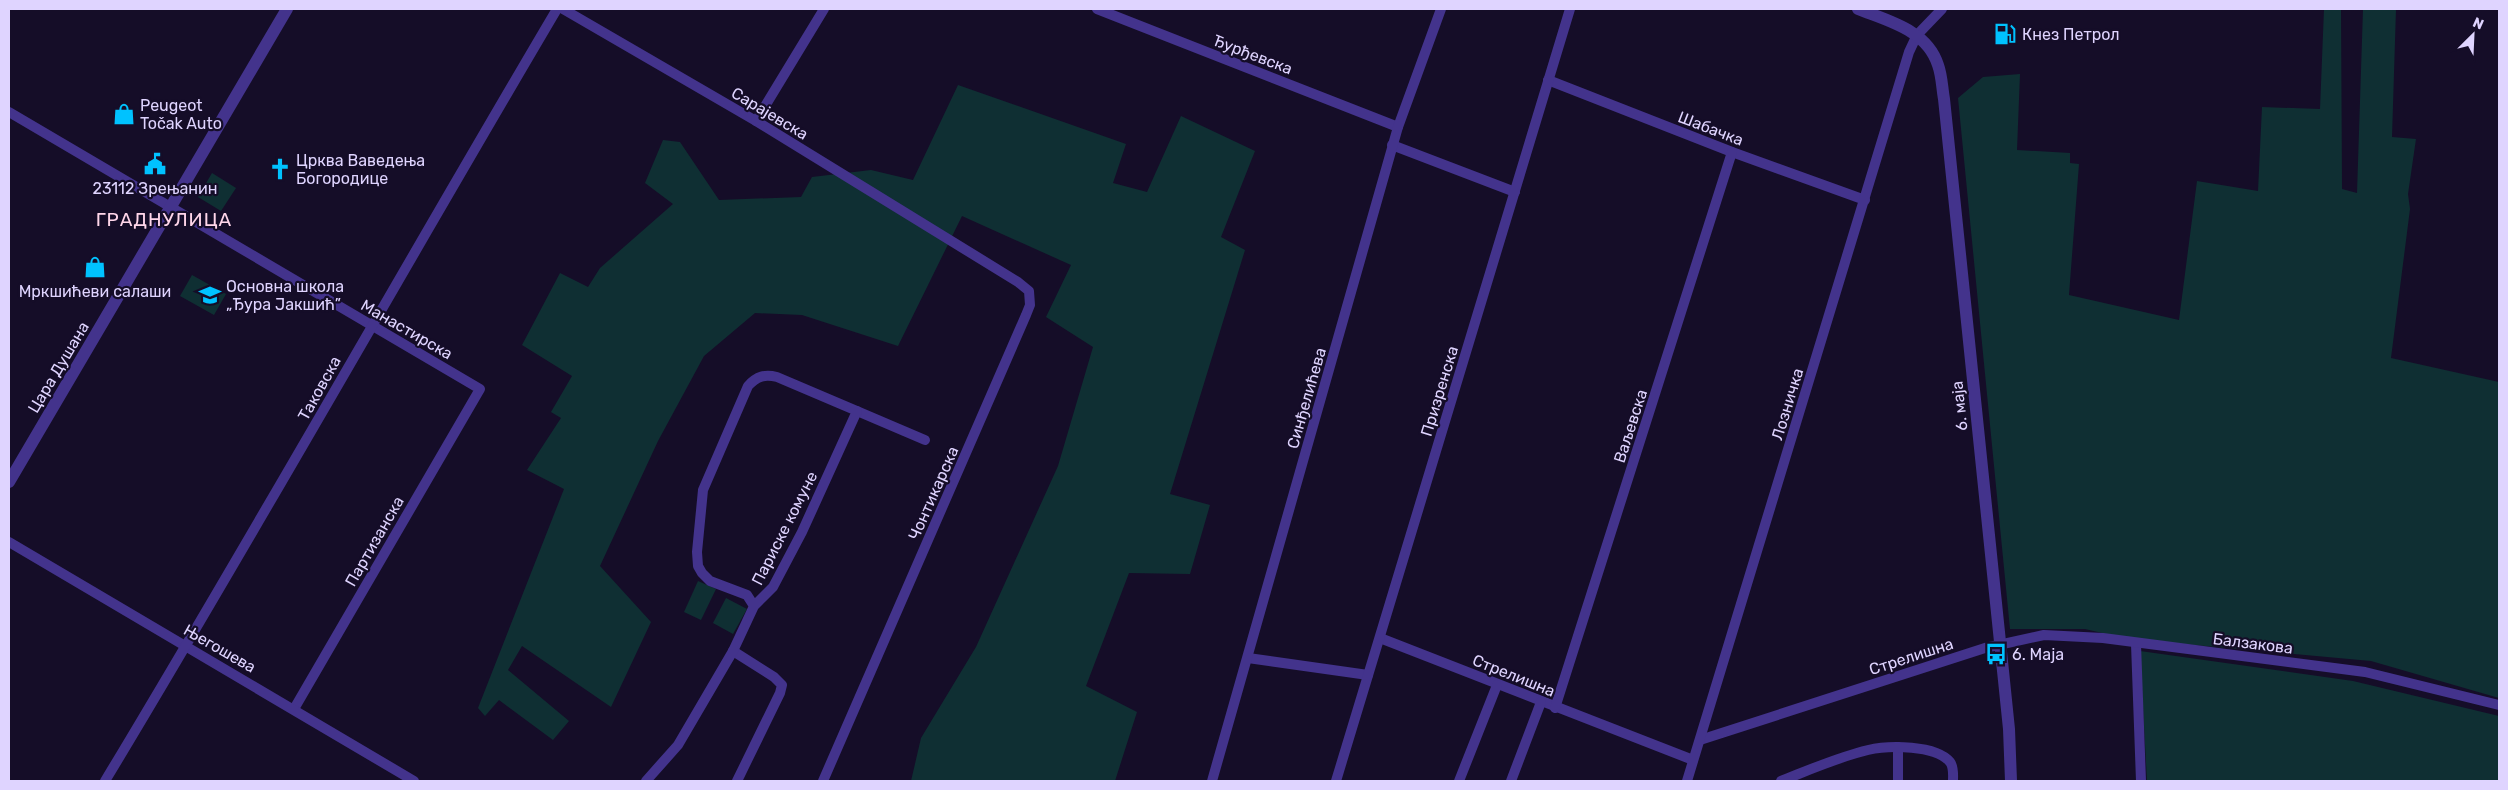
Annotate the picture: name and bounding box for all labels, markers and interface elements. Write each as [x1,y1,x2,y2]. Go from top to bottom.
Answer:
north arrow [2448,10,2498,60]
text: N [2470,14,2486,33]
fuel station icon: Кнез Петрол [1992,21,2018,47]
place label: Кнез Петрол [2022,25,2119,44]
street label: Ђурђевска [1210,31,1295,78]
street label: Сарајевска [728,83,812,144]
place label: Peugeot Točak Auto [140,96,222,133]
shop icon: Peugeot Točak Auto [111,101,137,127]
street label: Шабачка [1675,107,1746,150]
public building icon: 23112 Зрењанин [142,151,168,177]
place label: Црква Ваведења Богородице [296,151,425,188]
church icon: Црква Ваведења Богородице [267,156,293,182]
place label: 23112 Зрењанин [93,179,217,198]
district label: ГРАДНУЛИЦА [96,208,232,231]
shop icon: Мркшићеви салаши [82,254,108,280]
place label: Основна школа „Ђура Јакшић” [226,277,344,314]
place label: Мркшићеви салаши [19,282,171,301]
school or university icon: Основна школа „Ђура Јакшић” [197,282,223,308]
street label: Манастирска [358,296,456,363]
street label: Цара Душана [24,318,93,416]
street label: Призренска [1417,344,1462,439]
street label: Синђелићева [1283,345,1330,451]
street label: Таковска [294,353,345,424]
street label: Лозничка [1768,366,1807,442]
street label: 6. маја [1947,380,1972,432]
street label: Ваљевска [1610,387,1651,465]
street label: Чонтикарска [904,443,963,543]
street label: Париске комуне [748,468,821,588]
street label: Партизанска [341,493,408,590]
street label: Његошева [180,620,259,677]
street label: Балзакова [2212,629,2294,658]
street label: Стрелишна [1867,634,1956,679]
bus stop icon: 6. Маја [1983,641,2009,667]
place label: 6. Маја [2012,645,2064,664]
street label: Стрелишна [1470,650,1558,701]

